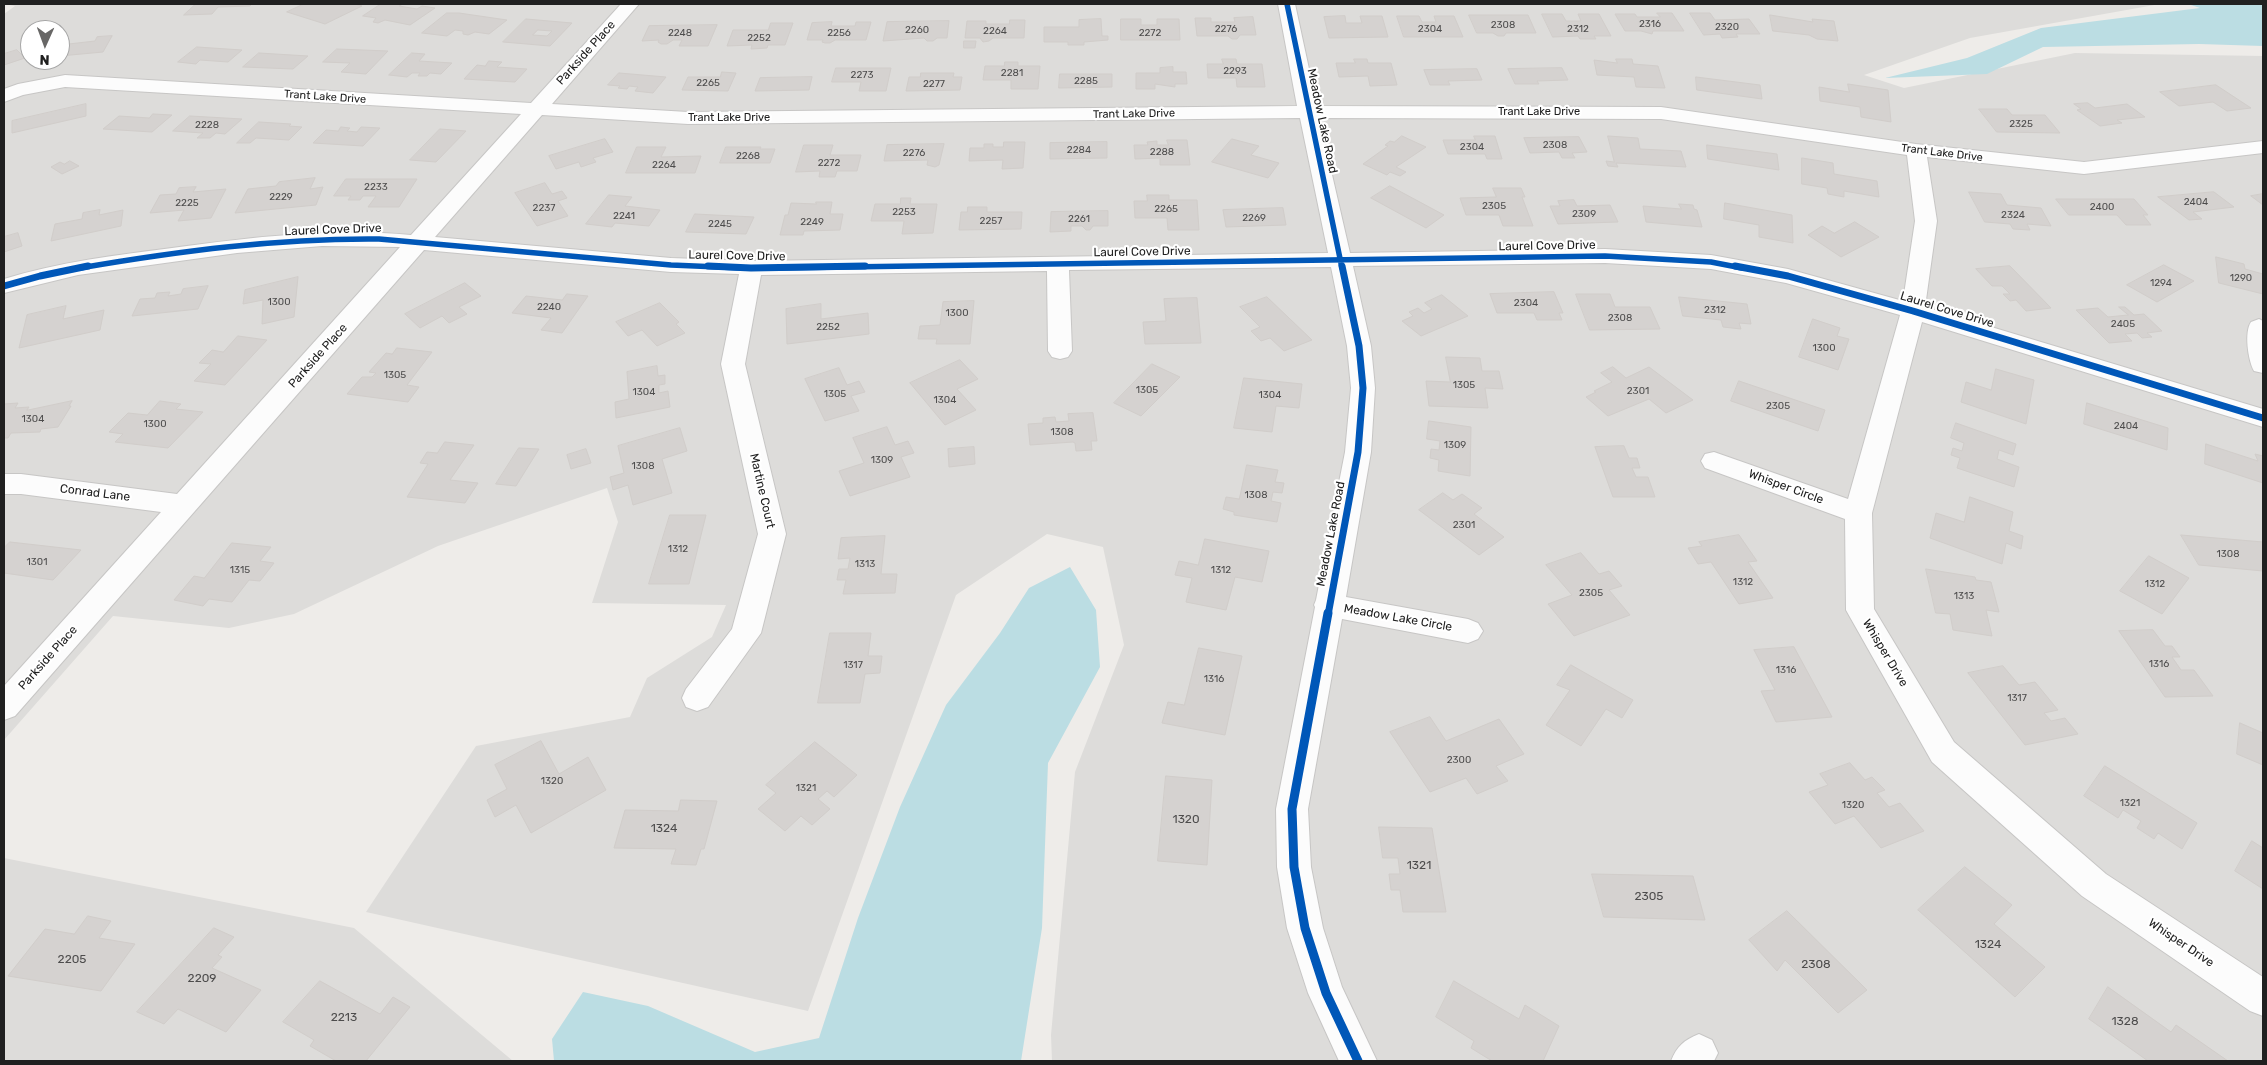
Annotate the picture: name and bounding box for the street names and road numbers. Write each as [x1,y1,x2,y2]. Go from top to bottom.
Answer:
street label: Parkside Place [553,18,619,88]
street label: Meadow Lake Road [1304,67,1340,175]
street label: Trant Lake Drive [284,88,366,106]
street label: Trant Lake Drive [1498,105,1580,119]
street label: Trant Lake Drive [1093,107,1175,121]
street label: Trant Lake Drive [688,111,770,125]
street label: Trant Lake Drive [1900,141,1984,165]
street label: Laurel Cove Drive [284,221,382,239]
street label: Laurel Cove Drive [1498,238,1596,254]
street label: Laurel Cove Drive [1093,244,1191,260]
street label: Laurel Cove Drive [688,248,786,264]
street label: Laurel Cove Drive [1898,289,1996,331]
street label: Parkside Place [285,321,351,391]
street label: Martine Court [746,452,778,530]
street label: Whisper Circle [1746,467,1826,507]
street label: Meadow Lake Road [1314,480,1348,588]
street label: Conrad Lane [59,482,131,504]
street label: Meadow Lake Circle [1343,601,1453,635]
street label: Whisper Drive [1859,617,1911,689]
street label: Parkside Place [15,623,81,693]
street label: Whisper Drive [2145,916,2217,970]

